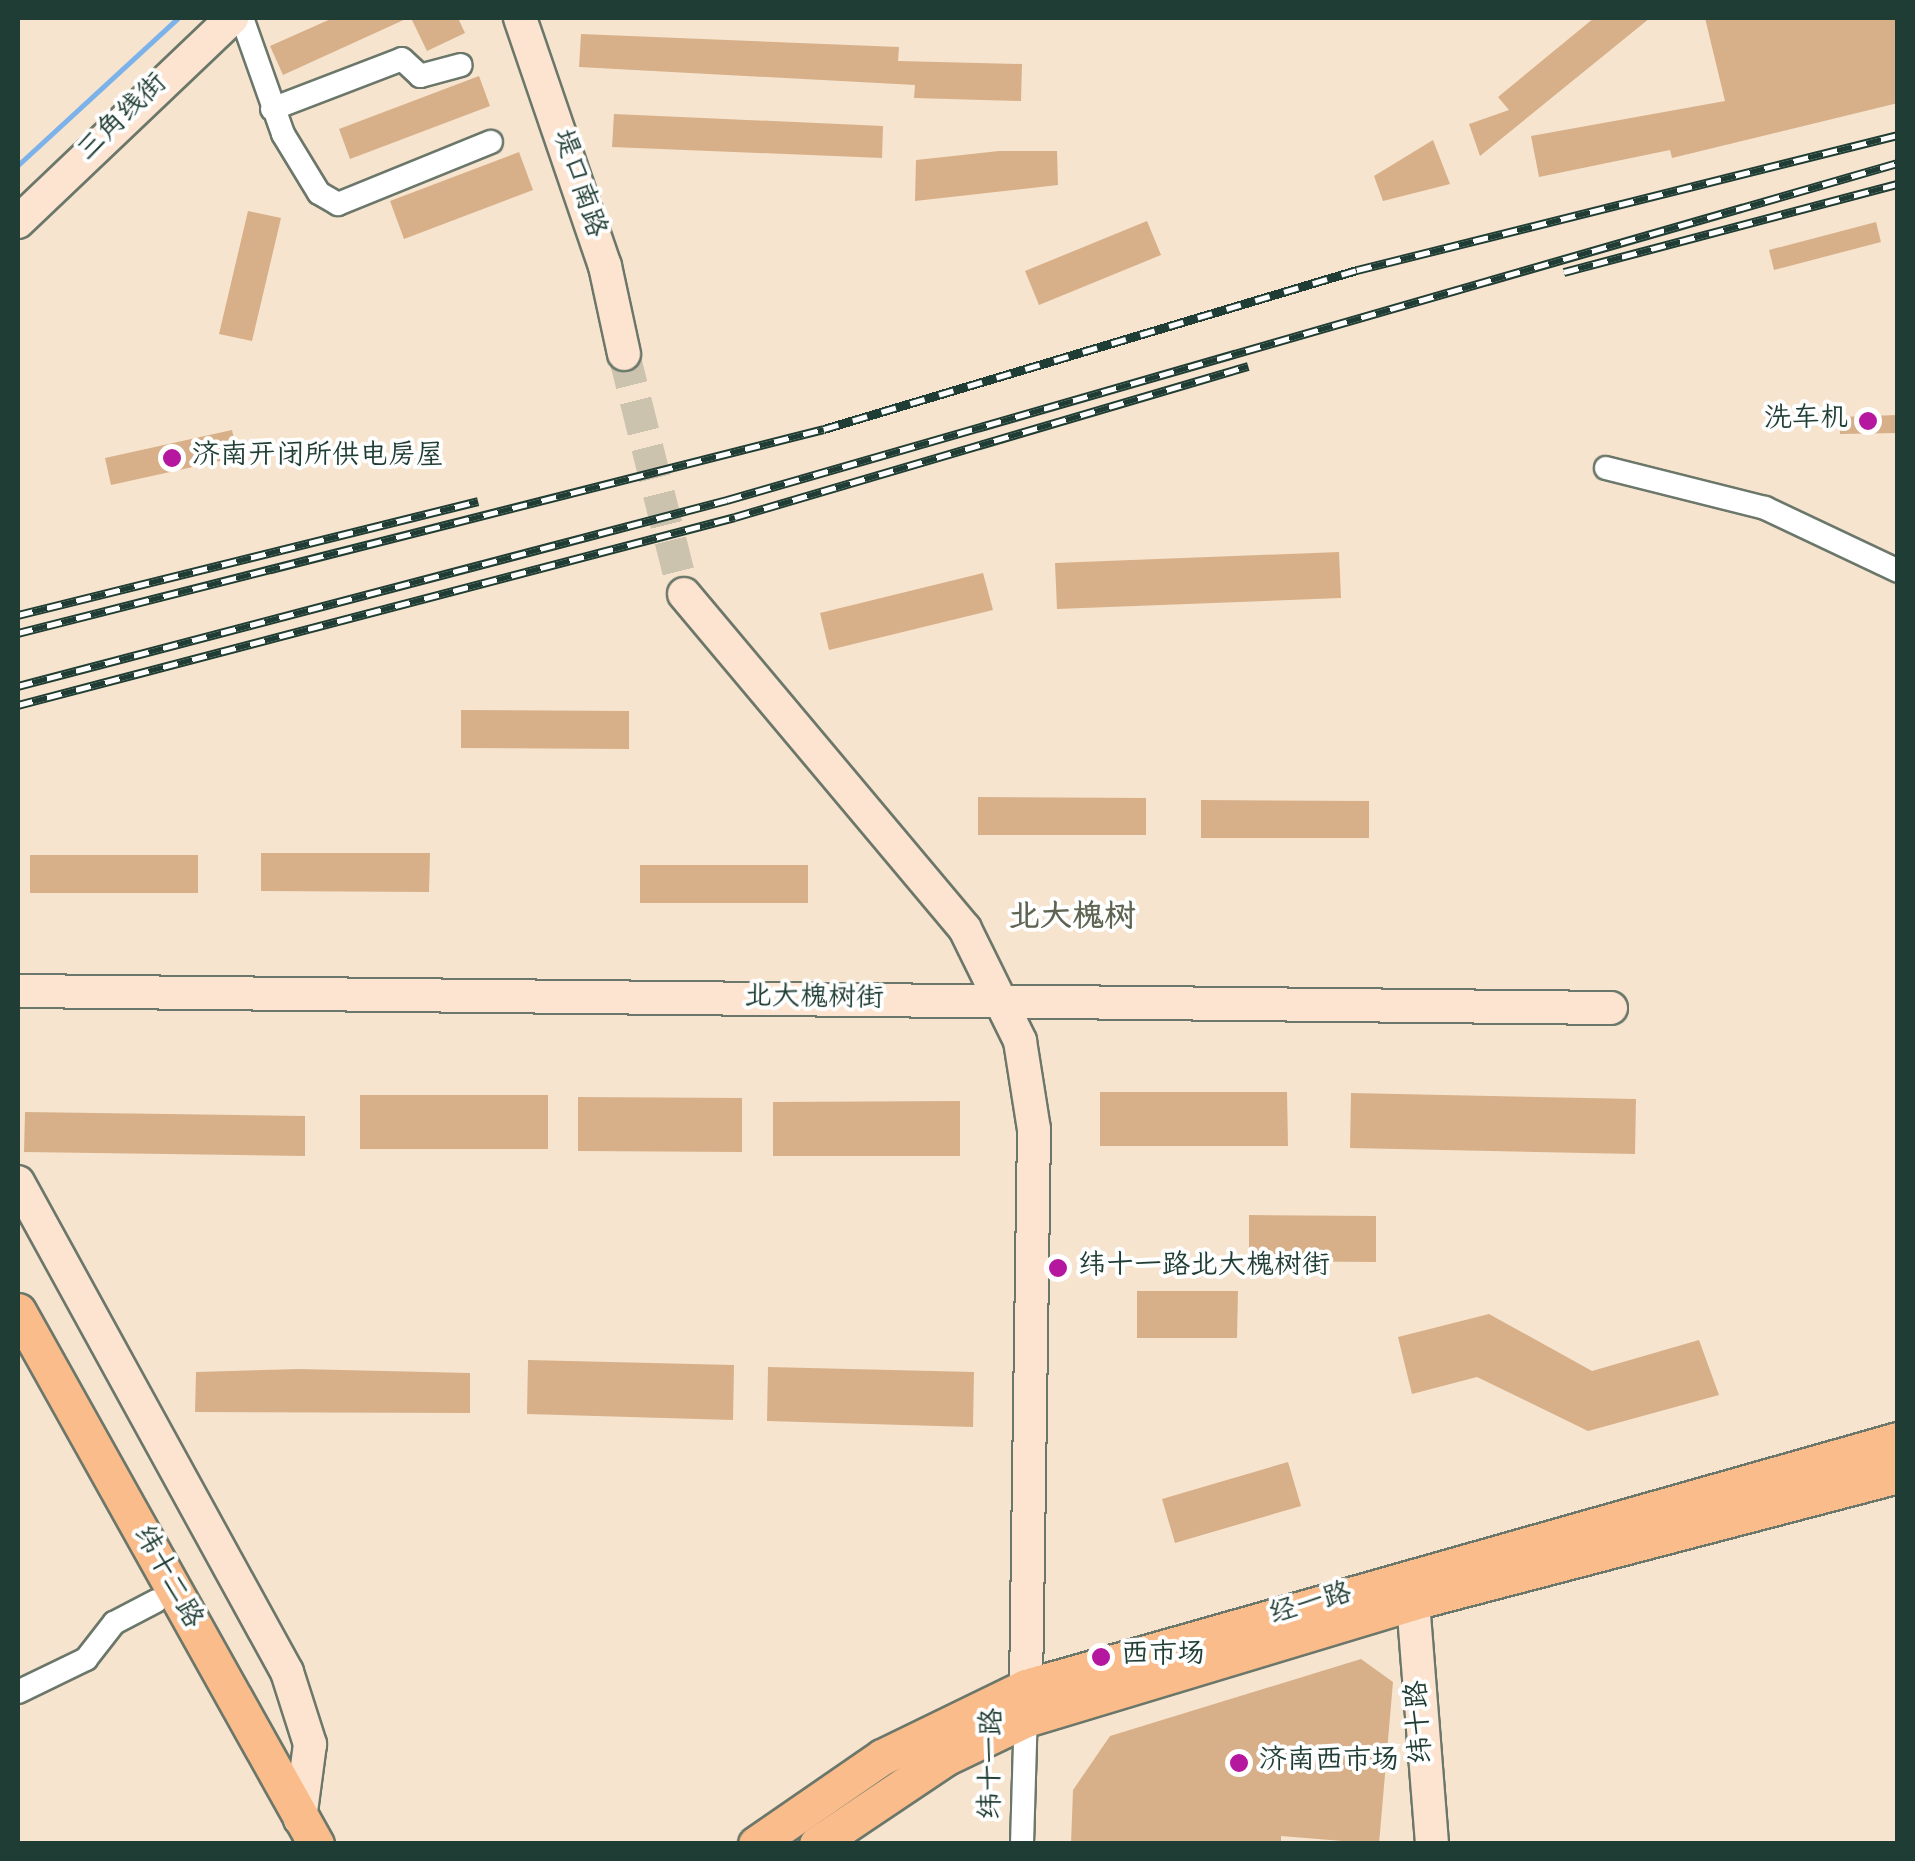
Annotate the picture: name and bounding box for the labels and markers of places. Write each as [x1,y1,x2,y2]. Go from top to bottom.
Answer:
place label: 洗车机 [1764,404,1848,438]
marker: 洗车机 [1857,410,1879,432]
place label: 济南开闭所供电房屋 [192,441,444,475]
marker: 济南开闭所供电房屋 [161,447,183,469]
place label: 纬十一路北大槐树街 [1078,1251,1330,1285]
marker: 纬十一路北大槐树街 [1047,1257,1069,1279]
place label: 西市场 [1121,1640,1205,1674]
marker: 西市场 [1090,1646,1112,1668]
place label: 济南西市场 [1259,1746,1399,1780]
marker: 济南西市场 [1228,1752,1250,1774]

